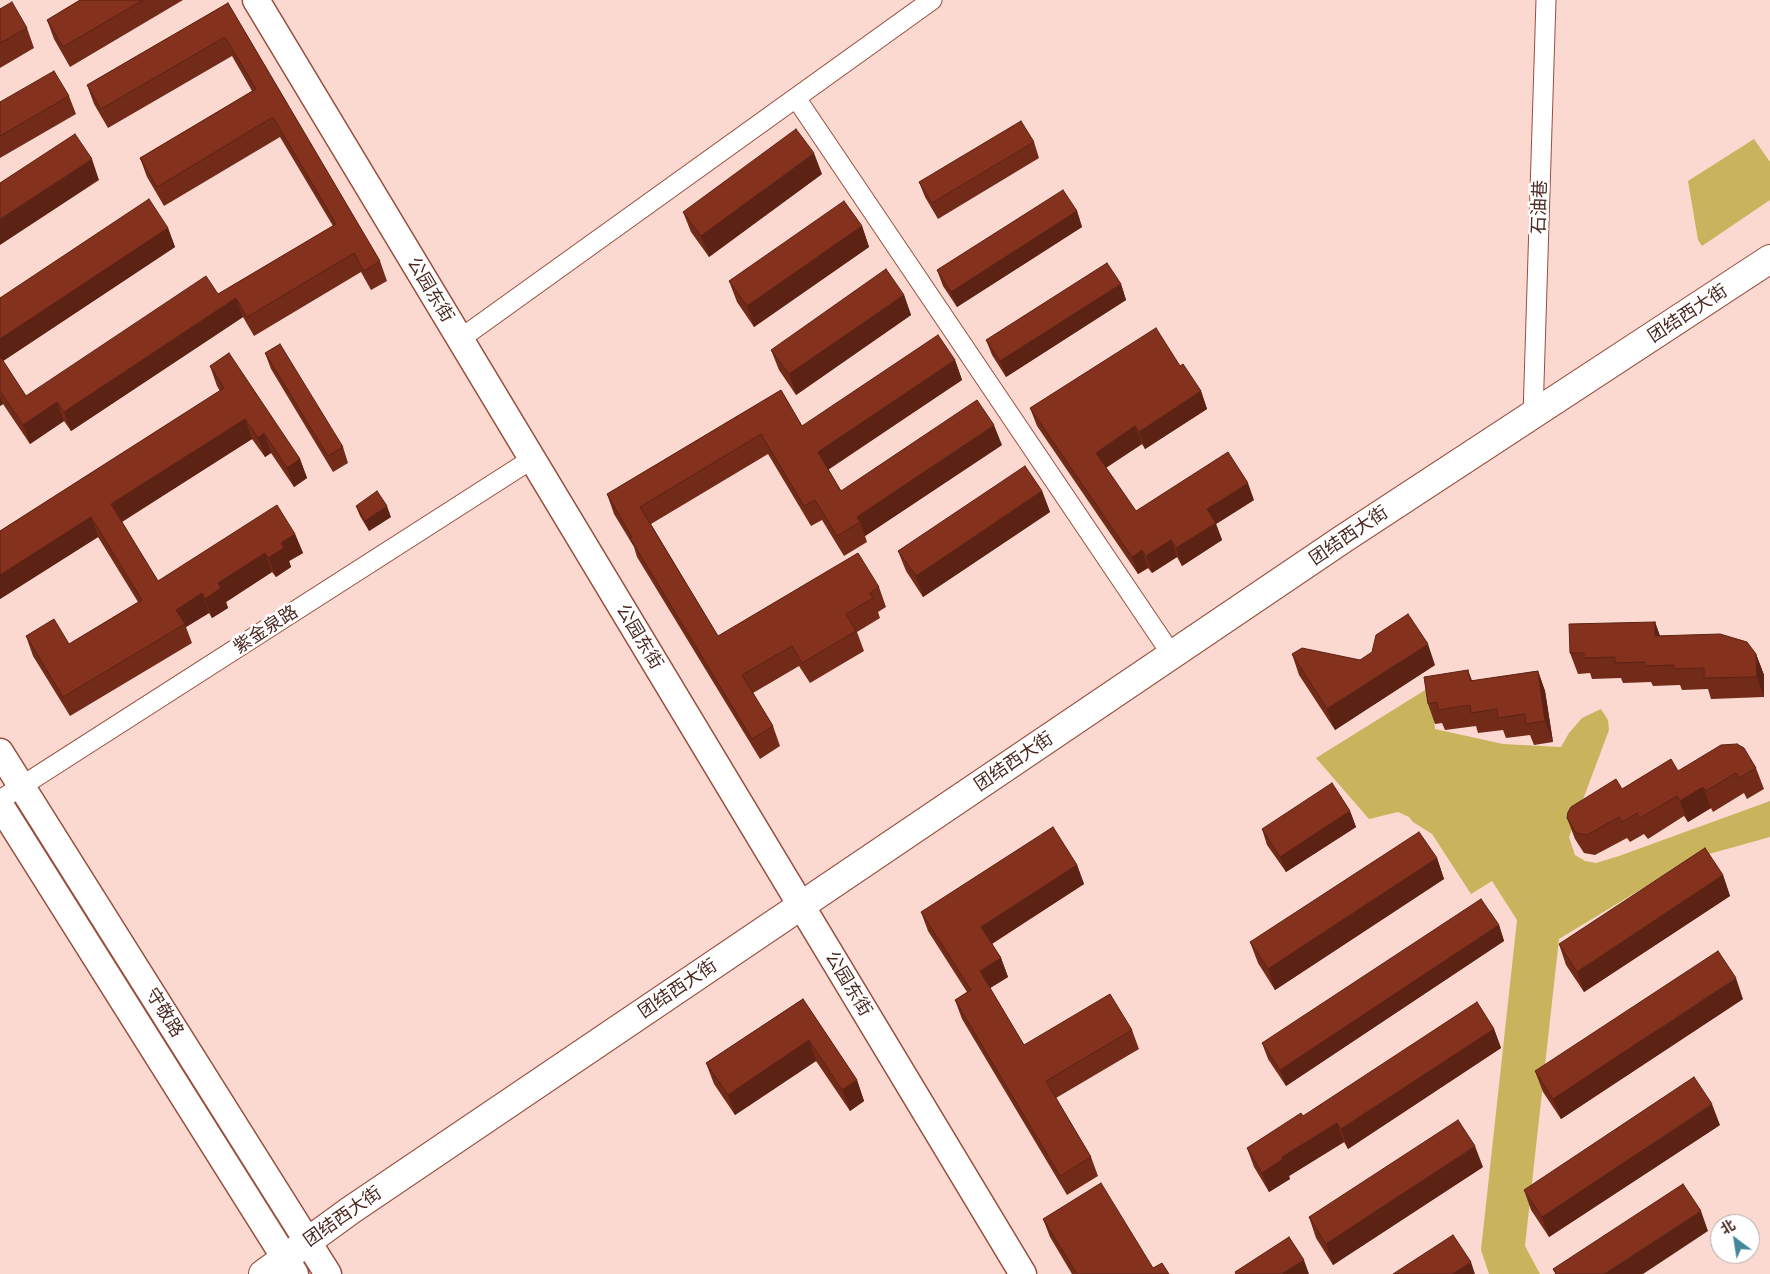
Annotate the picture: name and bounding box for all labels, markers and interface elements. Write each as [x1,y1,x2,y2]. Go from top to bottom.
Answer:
street label: 石油巷 [1528,180,1552,234]
street label: 公园东街 [402,254,458,326]
street label: 团结西大街 [1644,280,1732,348]
street label: 团结西大街 [1306,502,1392,570]
street label: 紫金泉路 [230,601,302,659]
street label: 公园东街 [611,601,667,673]
street label: 团结西大街 [971,728,1057,796]
street label: 公园东街 [820,948,876,1020]
street label: 团结西大街 [635,955,721,1023]
street label: 守敬路 [141,984,187,1042]
street label: 团结西大街 [300,1182,386,1252]
north arrow [1710,1214,1760,1264]
text: 北 [1717,1215,1738,1238]

